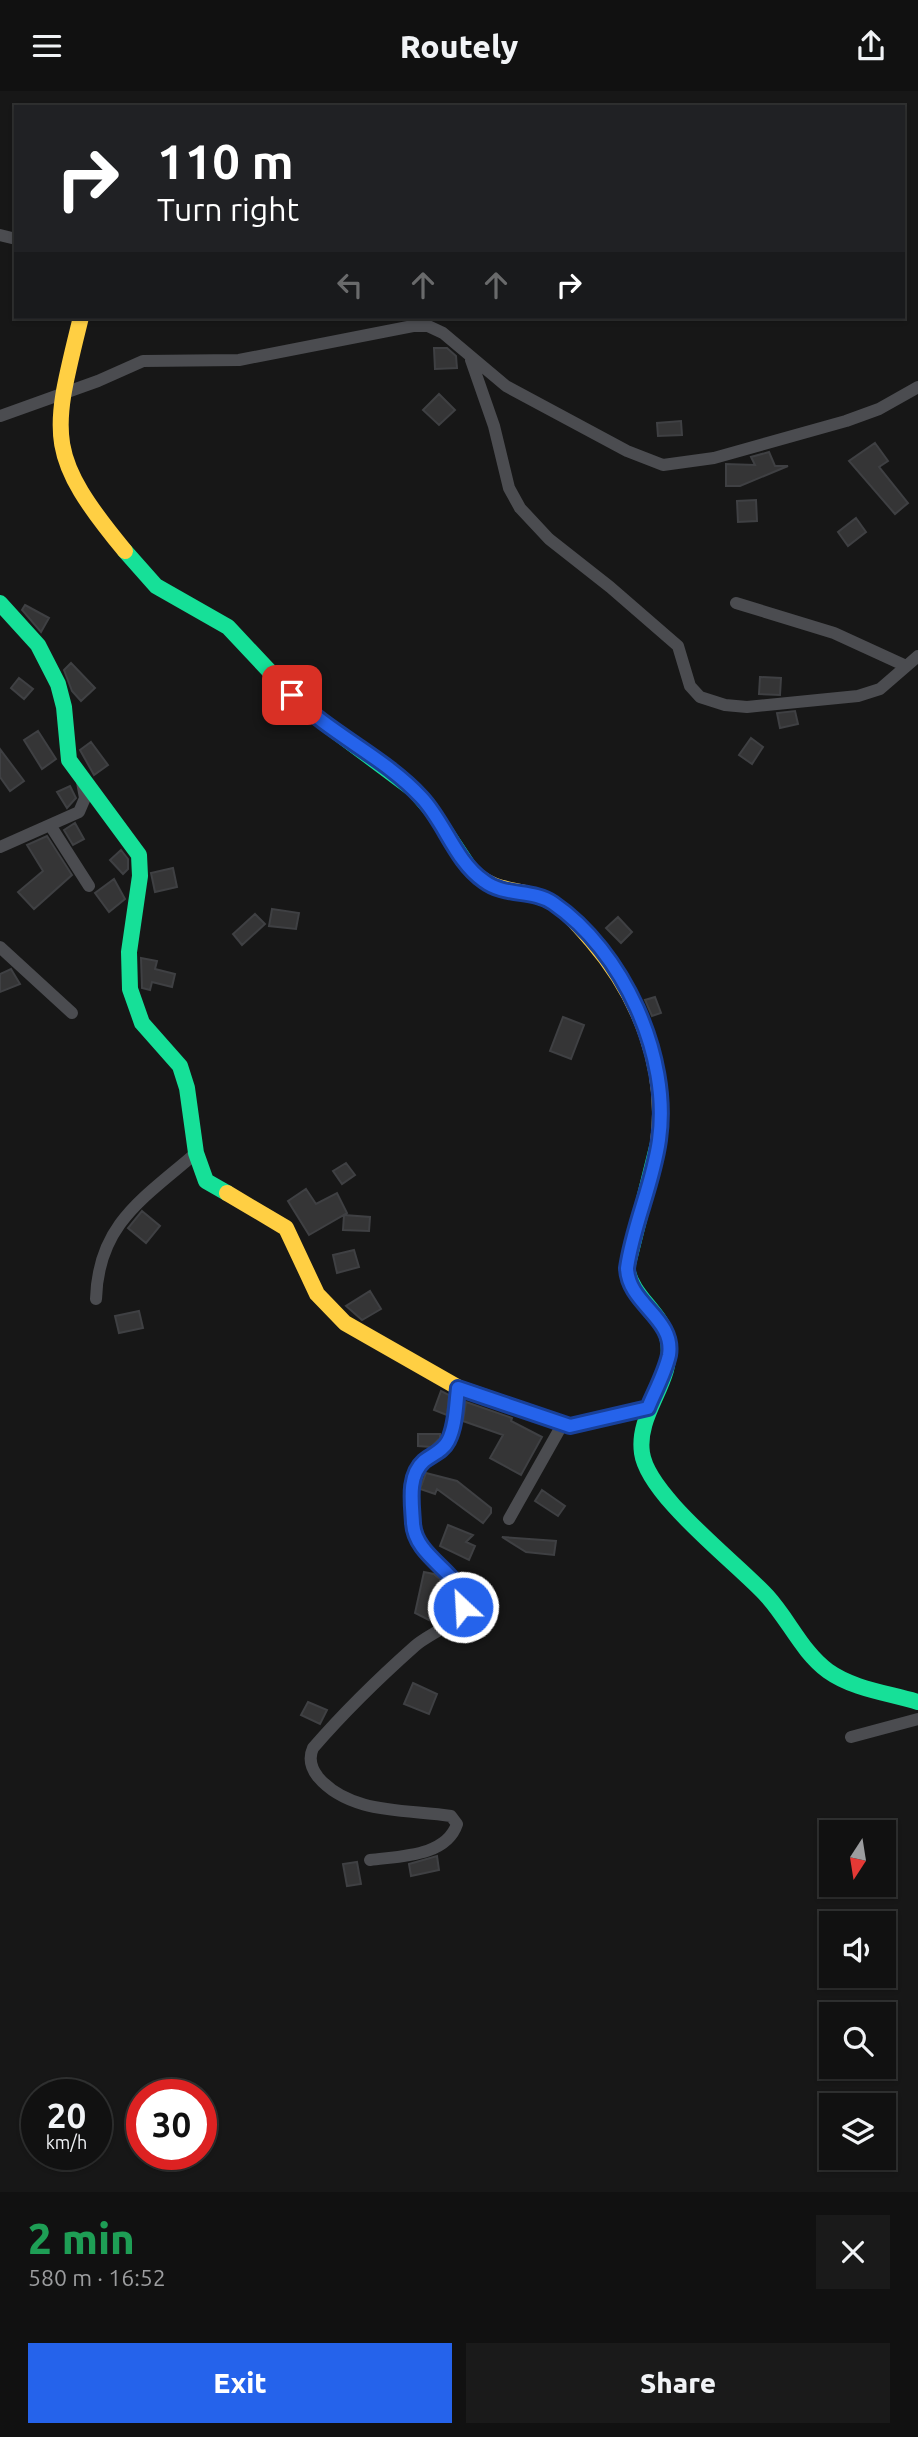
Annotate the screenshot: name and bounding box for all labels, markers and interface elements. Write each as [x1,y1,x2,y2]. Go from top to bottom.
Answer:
icon: menu [28,27,66,65]
icon: share [852,27,890,65]
text: Routely [400,28,518,64]
icon: right [42,133,133,224]
text: 110 m [157,133,294,188]
text: Turn right [157,191,299,227]
icon: left [331,266,369,304]
icon: ahead [404,266,442,304]
icon: ahead [477,266,515,304]
icon: right [550,266,588,304]
pin [262,665,322,725]
icon: arrive [273,676,311,714]
position arrow [426,1570,500,1644]
north arrow [819,1820,896,1897]
map controls [819,1820,896,2170]
button: sound [819,1911,896,1988]
button: search [819,2002,896,2079]
speed limit sign: 30 [126,2079,217,2170]
button: layers [819,2093,896,2170]
text: 20 [47,2095,86,2135]
text: km/h [46,2132,87,2152]
text: 2 min [28,2215,135,2262]
button: close [816,2215,890,2289]
text: 580 m · 16:52 [28,2265,166,2290]
button: Exit [28,2343,452,2423]
button: Share [466,2343,890,2423]

